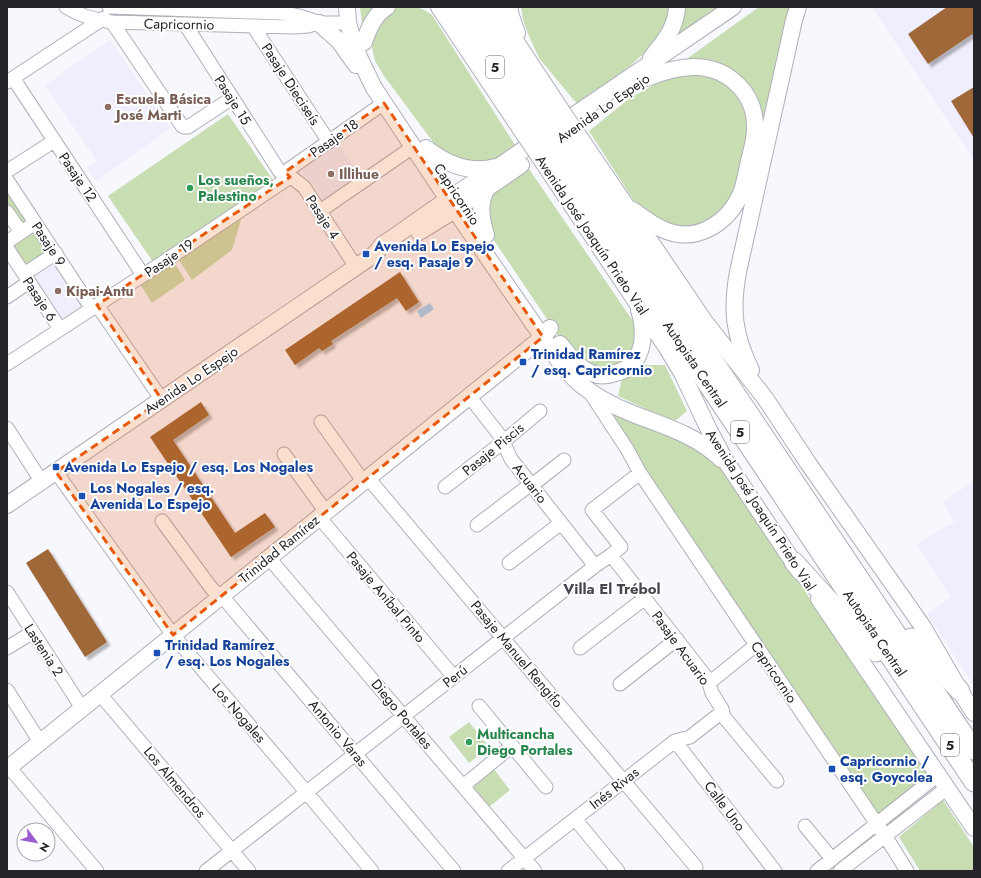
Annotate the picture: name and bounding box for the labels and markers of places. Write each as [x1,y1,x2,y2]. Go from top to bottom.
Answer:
place label: Escuela Básica José Marti [113,89,211,125]
marker: Escuela Básica José Marti [103,102,113,112]
place label: Illihue [339,164,379,184]
marker: Illihue [326,169,336,179]
place label: Los sueños, Palestino [198,170,274,206]
marker: Los sueños, Palestino [185,183,195,193]
place label: Avenida Lo Espejo / esq. Pasaje 9 [373,236,494,272]
marker: Avenida Lo Espejo / esq. Pasaje 9 [361,249,371,259]
place label: Kipai-Antu [66,281,134,301]
marker: Kipai-Antu [53,286,63,296]
place label: Trinidad Ramírez / esq. Capricornio [531,344,652,380]
marker: Trinidad Ramírez / esq. Capricornio [518,357,528,367]
place label: Avenida Lo Espejo / esq. Los Nogales [63,457,314,477]
marker: Avenida Lo Espejo / esq. Los Nogales [51,462,61,472]
place label: Los Nogales / esq. Avenida Lo Espejo [89,478,214,514]
marker: Los Nogales / esq. Avenida Lo Espejo [77,491,87,501]
place label: Trinidad Ramírez / esq. Los Nogales [165,635,290,671]
marker: Trinidad Ramírez / esq. Los Nogales [152,648,162,658]
place label: Multicancha Diego Portales [477,724,573,760]
marker: Multicancha Diego Portales [464,737,474,747]
place label: Capricornio / esq. Goycolea [840,751,933,787]
marker: Capricornio / esq. Goycolea [827,764,837,774]

